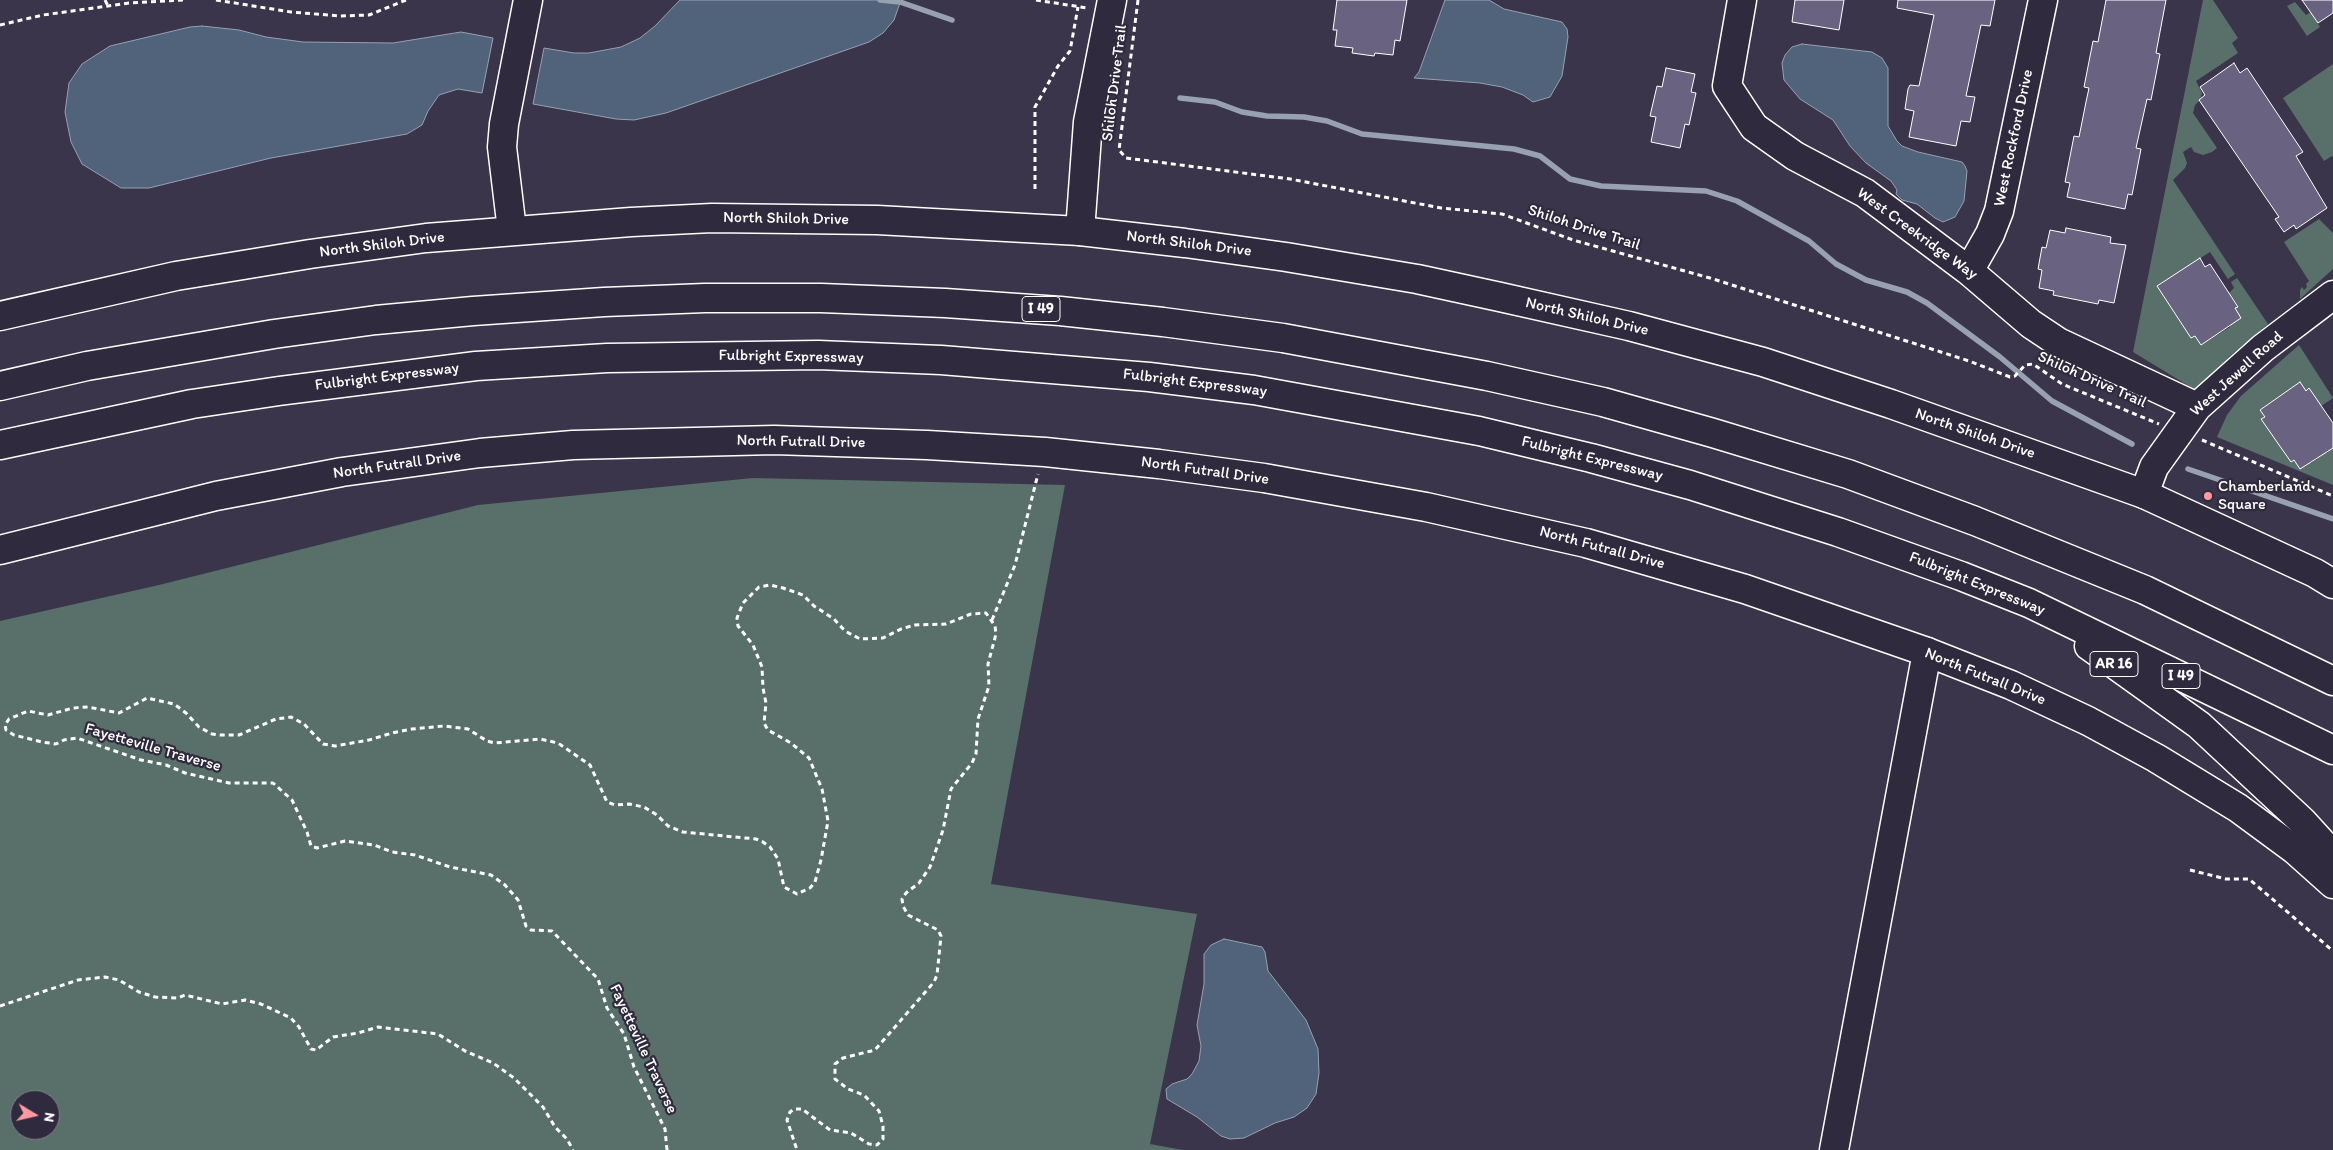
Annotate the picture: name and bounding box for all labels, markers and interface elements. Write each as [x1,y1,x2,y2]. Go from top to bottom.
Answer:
street label: Shiloh Drive Trail [1098,24,1132,142]
street label: West Rockford Drive [1990,68,2038,208]
street label: West Creekridge Way [1853,184,1981,284]
street label: Shiloh Drive Trail [1525,201,1643,255]
street label: North Shiloh Drive [723,208,849,230]
street label: North Shiloh Drive [1125,227,1253,261]
street label: North Shiloh Drive [318,228,446,262]
street label: North Shiloh Drive [1523,293,1651,341]
road number: I 49 [1022,296,1060,322]
street label: West Jewell Road [2187,327,2287,421]
street label: Fulbright Expressway [718,346,864,368]
street label: Shiloh Drive Trail [2035,347,2149,413]
street label: Fulbright Expressway [314,359,460,395]
street label: Fulbright Expressway [1122,365,1268,401]
street label: North Shiloh Drive [1912,404,2038,464]
street label: North Futrall Drive [736,431,866,453]
street label: Fulbright Expressway [1519,432,1665,486]
street label: North Futrall Drive [332,447,462,483]
street label: North Futrall Drive [1140,453,1270,489]
place label: Chamberland Square [2218,477,2311,515]
marker: Chamberland Square [2202,490,2214,502]
street label: North Futrall Drive [1537,522,1667,574]
street label: Fulbright Expressway [1906,548,2048,620]
street label: North Futrall Drive [1922,644,2048,710]
road number: AR 16 [2090,652,2138,676]
road number: I 49 [2162,664,2200,688]
street label: Fayetteville Traverse [83,719,223,777]
street label: Fayetteville Traverse [605,981,681,1117]
north arrow [10,1090,60,1140]
text: N [40,1111,58,1123]

